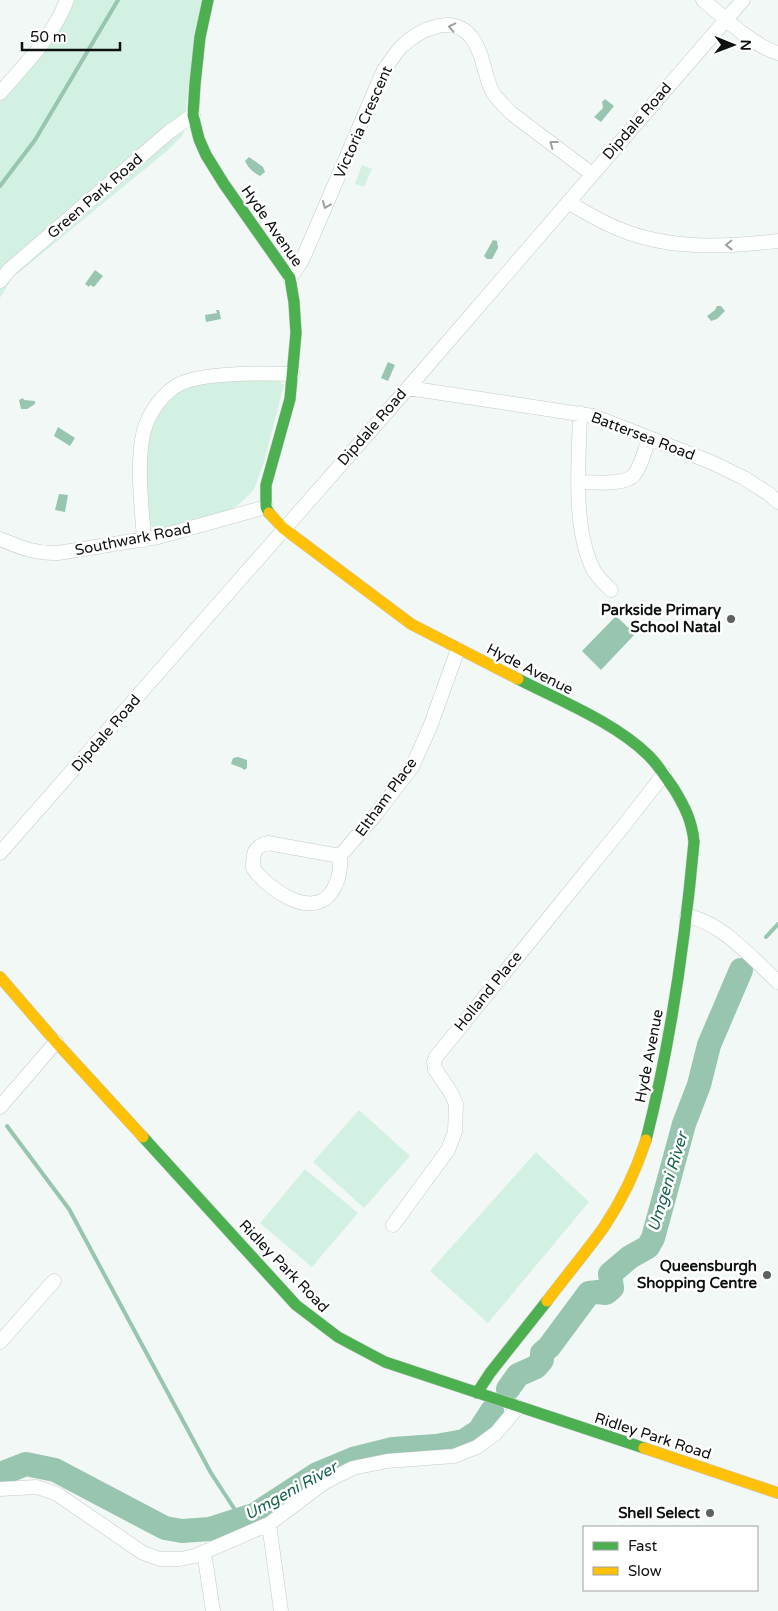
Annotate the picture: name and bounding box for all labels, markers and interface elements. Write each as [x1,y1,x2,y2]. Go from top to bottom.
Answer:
scale bar [22,20,120,52]
north arrow [708,20,758,70]
one-way arrow [447,22,456,33]
text: 50 m [30,28,67,46]
text: N [737,39,754,51]
street label: Victoria Crescent [330,63,396,181]
street label: Dipdale Road [599,79,675,163]
one-way arrow [550,142,559,150]
street label: Green Park Road [44,150,146,242]
street label: Hyde Avenue [237,182,307,270]
one-way arrow [321,200,332,209]
one-way arrow [725,240,733,250]
street label: Dipdale Road [334,385,410,469]
street label: Battersea Road [588,408,698,464]
street label: Southwark Road [73,519,193,559]
place label: Parkside Primary School Natal [601,601,721,636]
marker: Parkside Primary School Natal [725,613,737,625]
street label: Hyde Avenue [484,639,576,699]
street label: Dipdale Road [68,691,144,775]
street label: Eltham Place [351,754,421,840]
street label: Holland Place [450,948,526,1034]
street label: Hyde Avenue [631,1008,667,1104]
water label: Umgeni River [643,1128,693,1234]
street label: Ridley Park Road [235,1216,333,1316]
place label: Queensburgh Shopping Centre [637,1257,757,1293]
marker: Queensburgh Shopping Centre [761,1269,773,1281]
street label: Ridley Park Road [592,1409,714,1463]
water label: Umgeni River [241,1457,342,1525]
place label: Shell Select [618,1504,700,1522]
marker: Shell Select [704,1507,716,1519]
legend [583,1526,758,1591]
text: Fast [628,1537,658,1555]
text: Slow [628,1562,662,1580]

